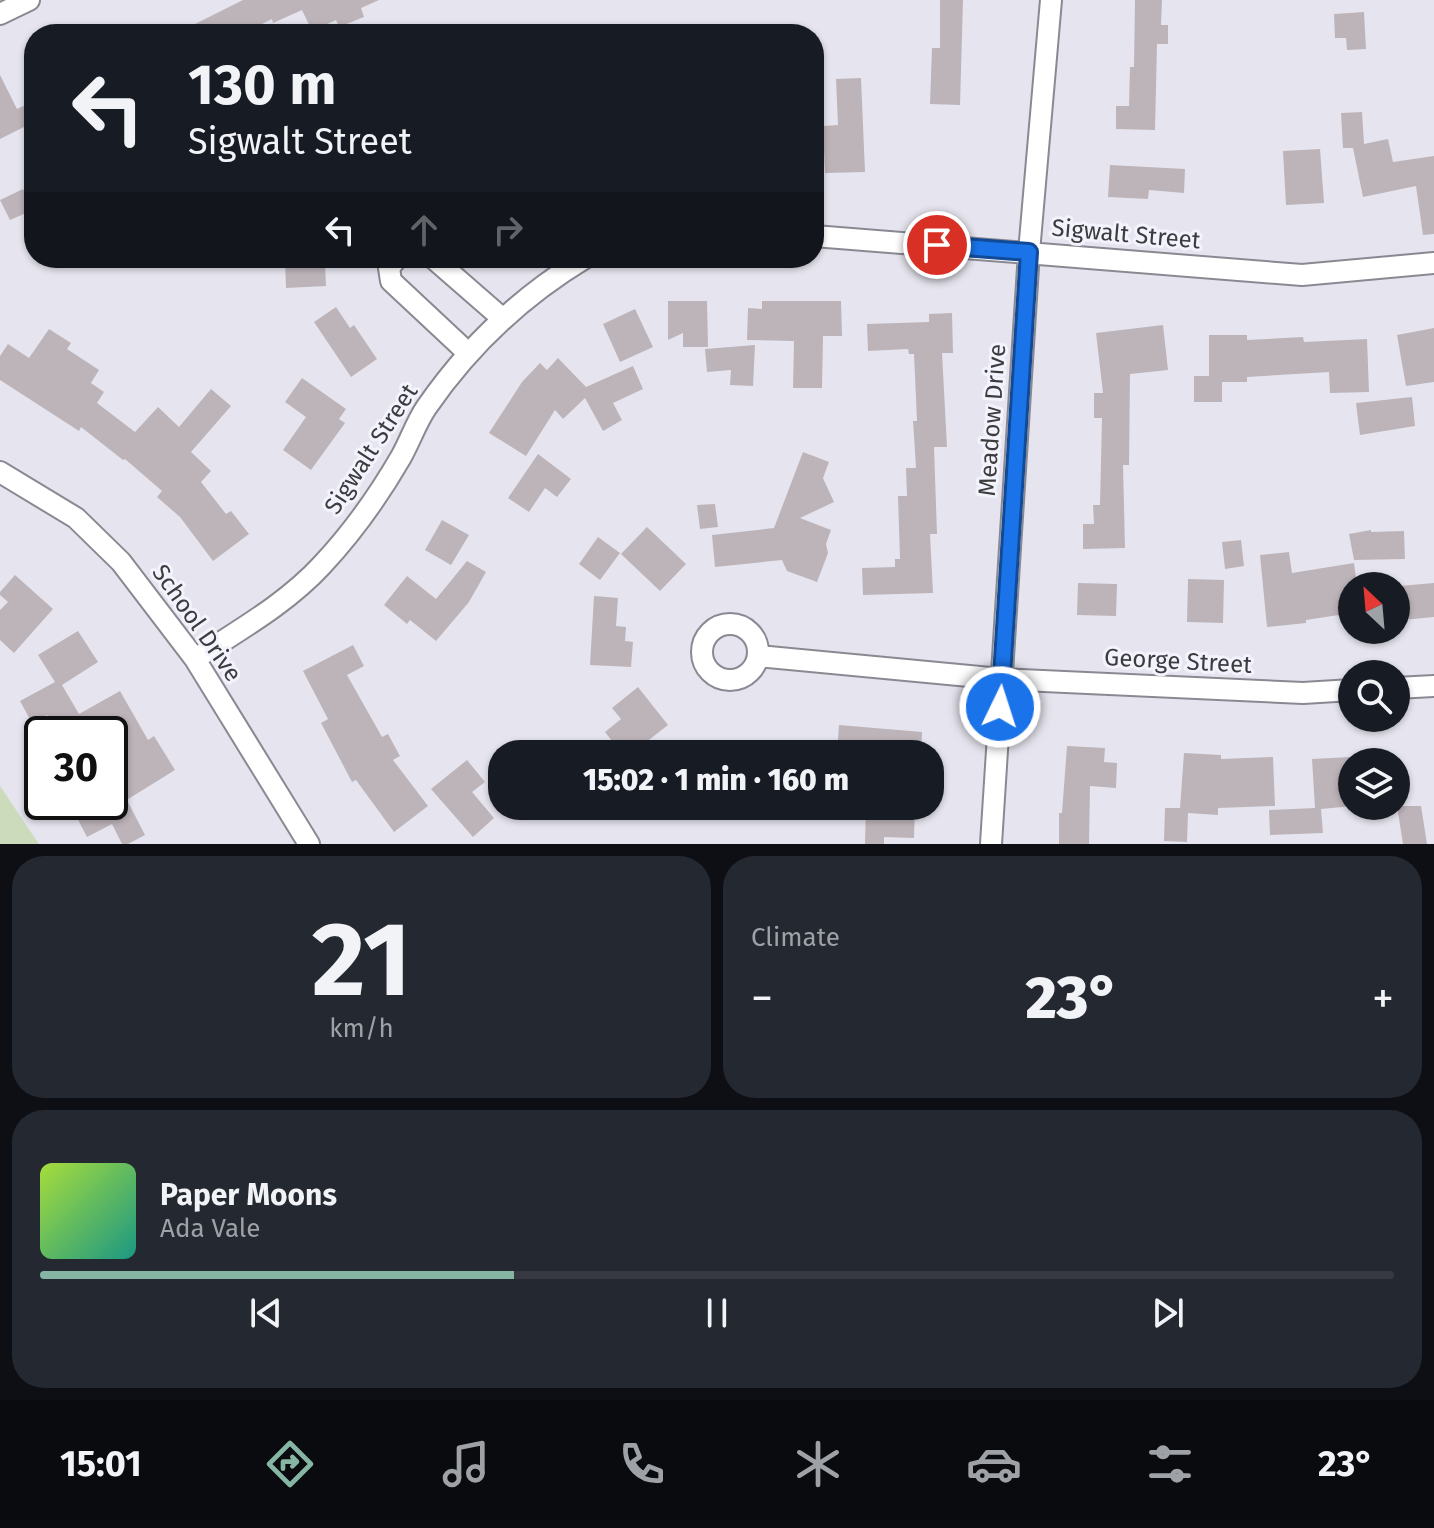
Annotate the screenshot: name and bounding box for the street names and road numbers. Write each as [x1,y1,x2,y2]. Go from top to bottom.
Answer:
street label: Sigwalt Street [1050,214,1202,254]
street label: Meadow Drive [973,343,1011,497]
street label: Sigwalt Street [319,379,424,519]
street label: School Drive [146,559,248,687]
street label: George Street [1103,643,1253,679]

